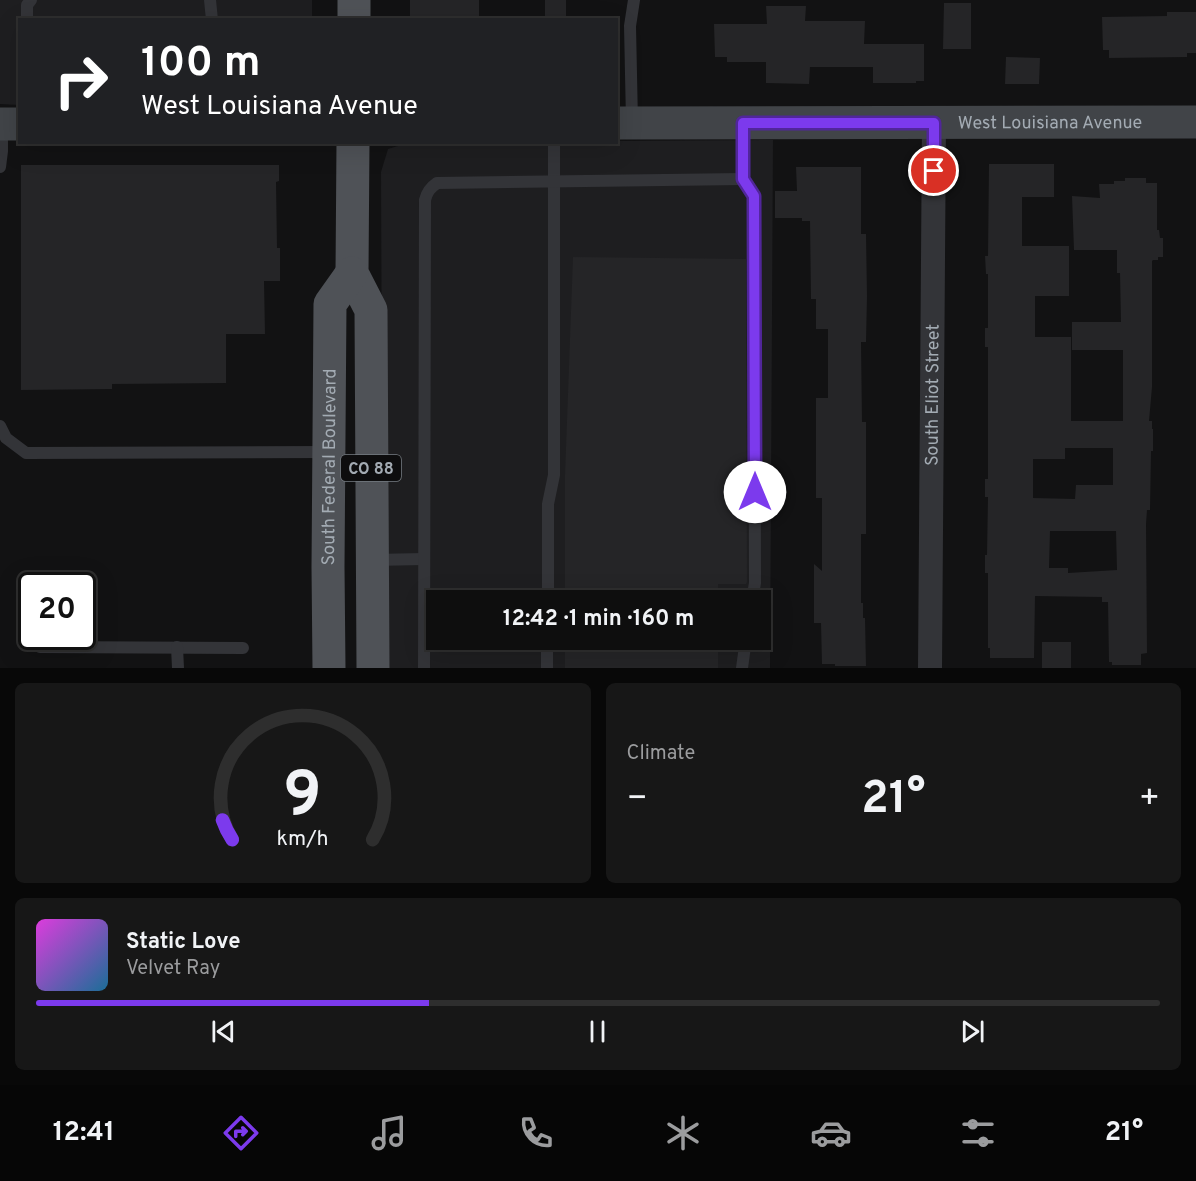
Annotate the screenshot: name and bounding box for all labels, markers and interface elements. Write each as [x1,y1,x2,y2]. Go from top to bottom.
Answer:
text: 100 m [141,38,260,91]
icon: right [42,42,120,120]
text: West Louisiana Avenue [141,90,418,124]
street label: West Louisiana Avenue [958,112,1142,135]
pin [908,145,959,196]
icon: arrive [917,154,950,187]
street label: South Eliot Street [921,324,946,466]
street label: South Federal Boulevard [318,369,343,565]
road number: CO 88 [341,455,401,481]
position arrow [723,460,787,524]
speed limit sign: 20 [18,572,96,650]
text: 12:42 · 1 min · 160 m [503,606,694,633]
text: Climate [627,741,695,767]
text: 9 [284,759,322,838]
text: 21° [861,772,925,829]
text: − [627,779,648,821]
text: + [1139,779,1160,821]
text: km/h [277,826,329,853]
text: Static Love [126,929,240,956]
text: Velvet Ray [126,956,220,982]
icon: previous [207,1015,240,1048]
icon: pause [581,1015,614,1048]
icon: next [956,1015,989,1048]
icon: directions [220,1112,262,1154]
icon: music [368,1112,410,1154]
icon: phone [515,1112,557,1154]
icon: climate [662,1112,704,1154]
icon: car [810,1112,852,1154]
icon: filters [957,1112,999,1154]
text: 12:41 [53,1116,115,1150]
text: 21° [1105,1116,1143,1150]

